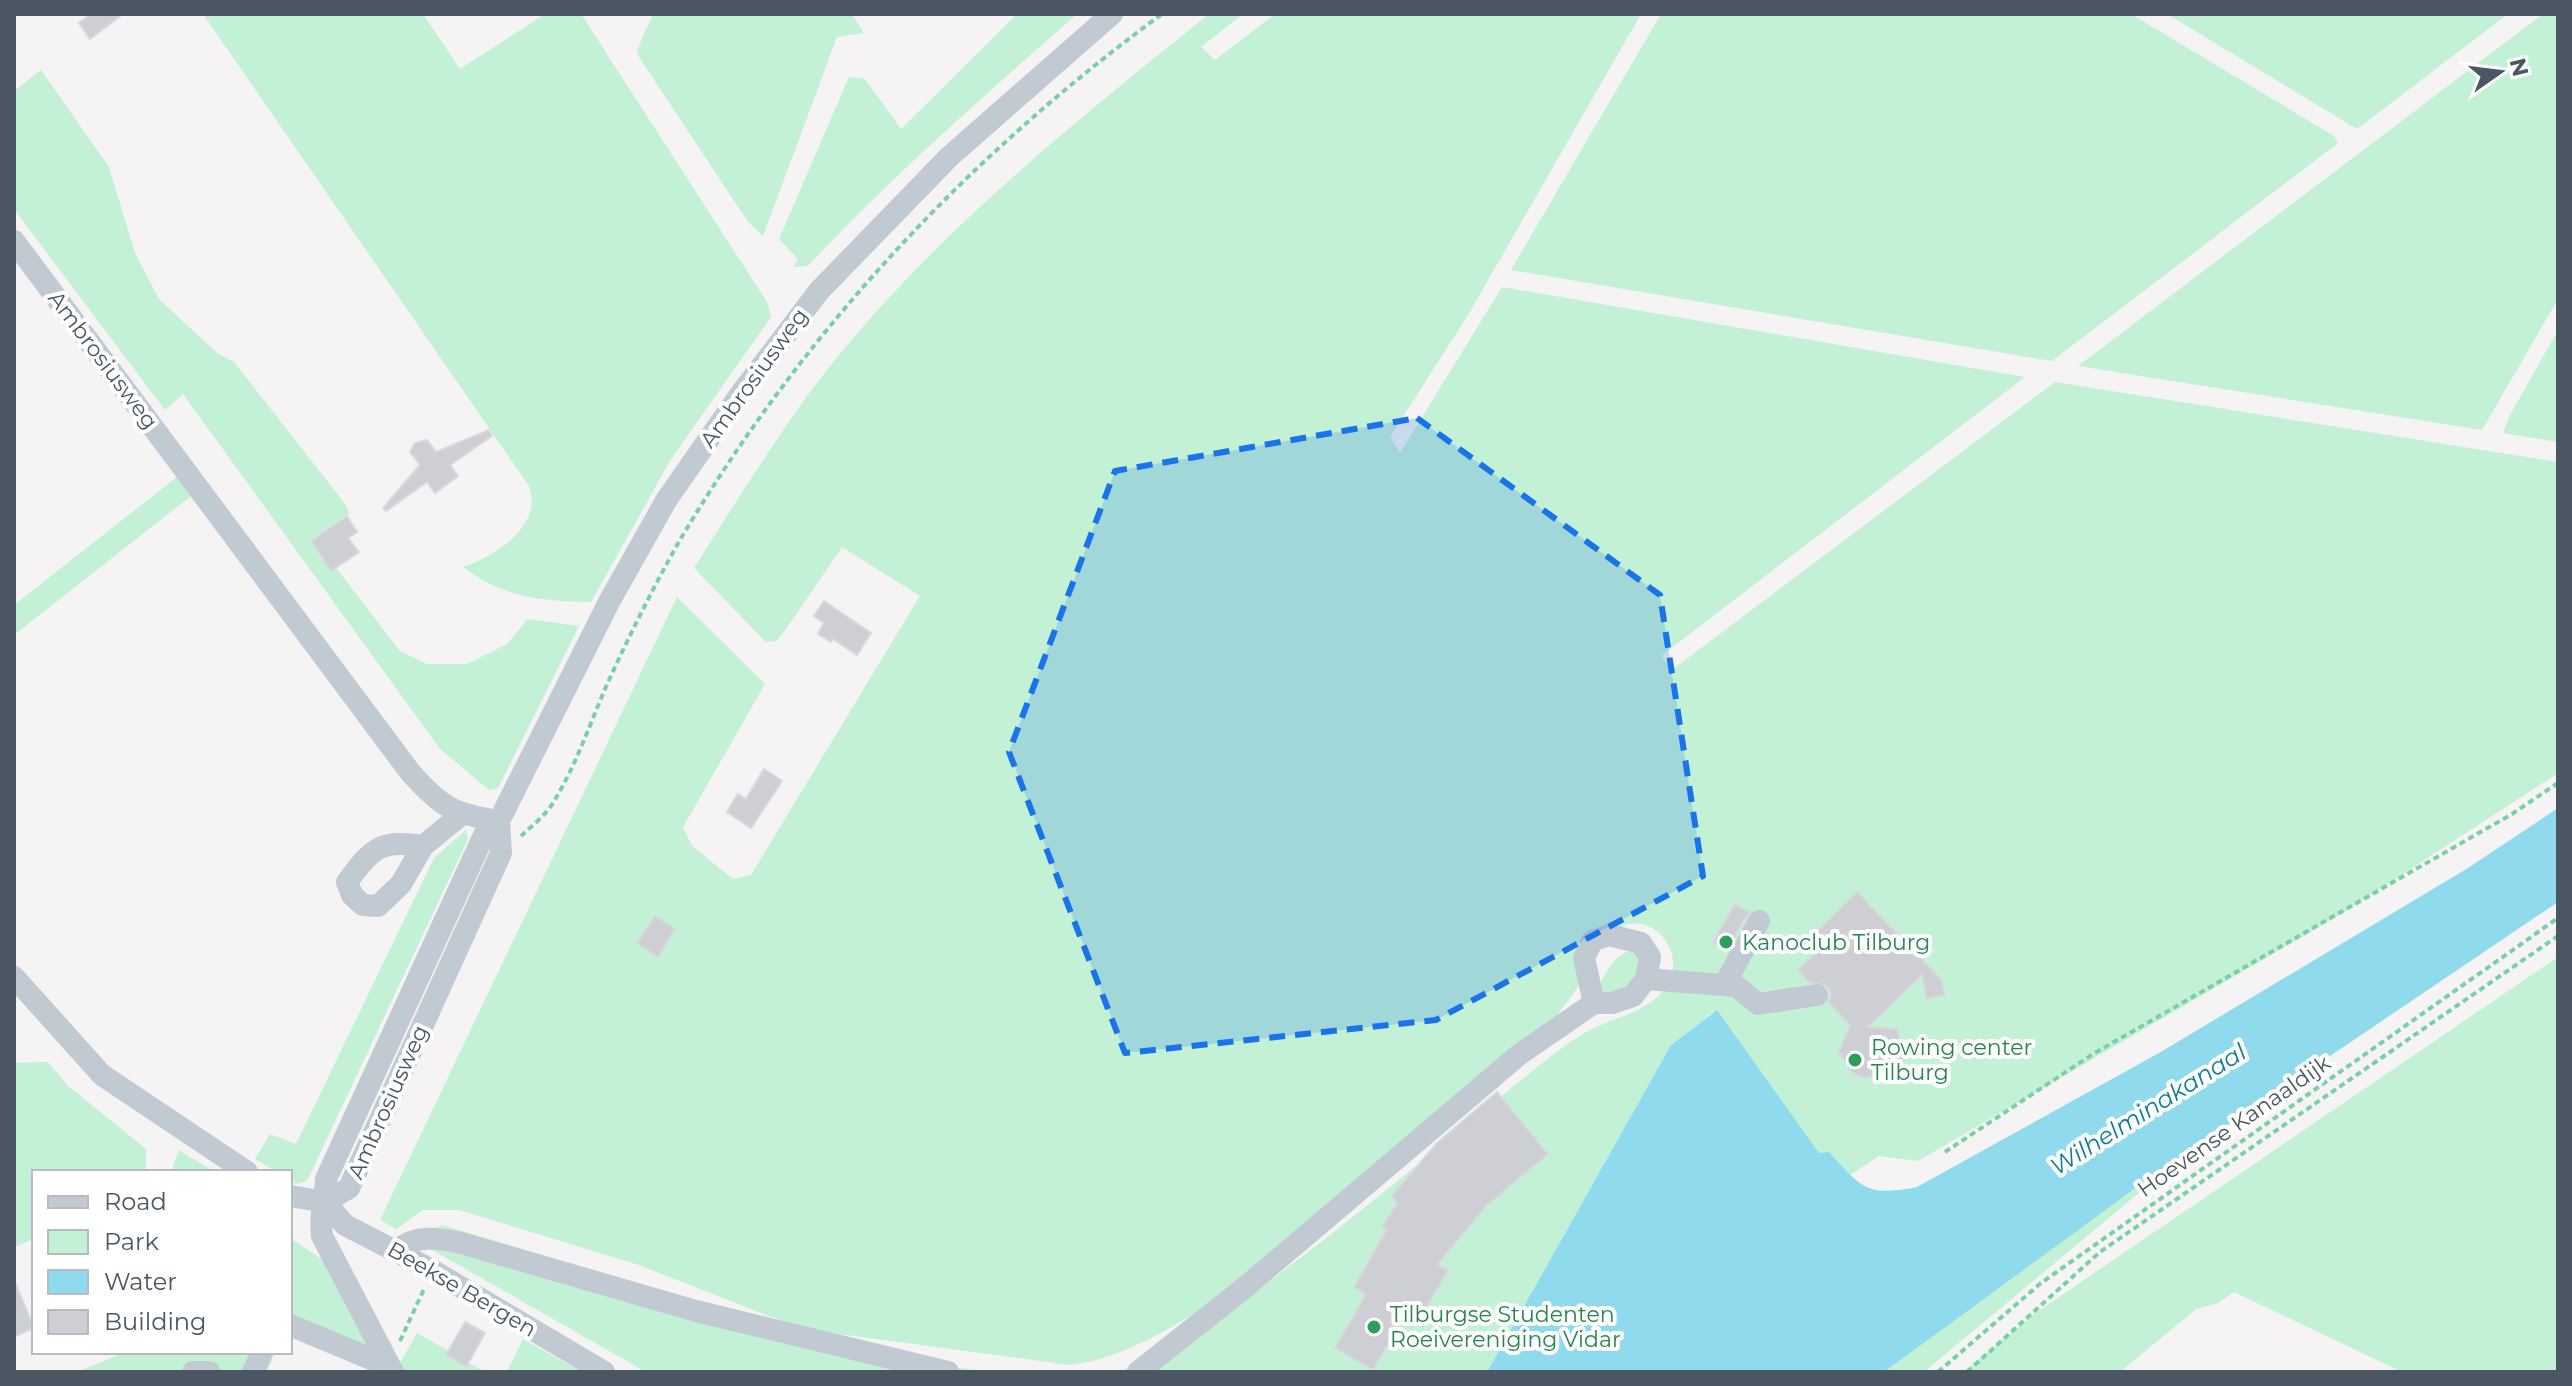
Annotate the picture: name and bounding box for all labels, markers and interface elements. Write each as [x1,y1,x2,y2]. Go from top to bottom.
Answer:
north arrow [2460,32,2540,112]
text: N [2504,55,2534,79]
street label: Ambrosiusweg [42,286,164,434]
street label: Ambrosiusweg [694,303,814,453]
place label: Kanoclub Tilburg [1742,929,1930,956]
marker: Kanoclub Tilburg [1717,933,1735,951]
street label: Ambrosiusweg [342,1021,434,1183]
place label: Rowing center Tilburg [1871,1034,2032,1086]
water label: Wilhelminakanaal [2045,1037,2252,1181]
street label: Hoevense Kanaaldijk [2132,1049,2336,1203]
marker: Rowing center Tilburg [1846,1051,1864,1069]
legend [32,1170,292,1354]
text: Road [104,1187,167,1216]
text: Park [104,1227,159,1256]
street label: Beekse Bergen [383,1235,541,1343]
text: Water [104,1267,177,1296]
place label: Tilburgse Studenten Roeivereniging Vidar [1390,1301,1621,1353]
text: Building [104,1307,207,1336]
marker: Tilburgse Studenten Roeivereniging Vidar [1365,1318,1383,1336]

